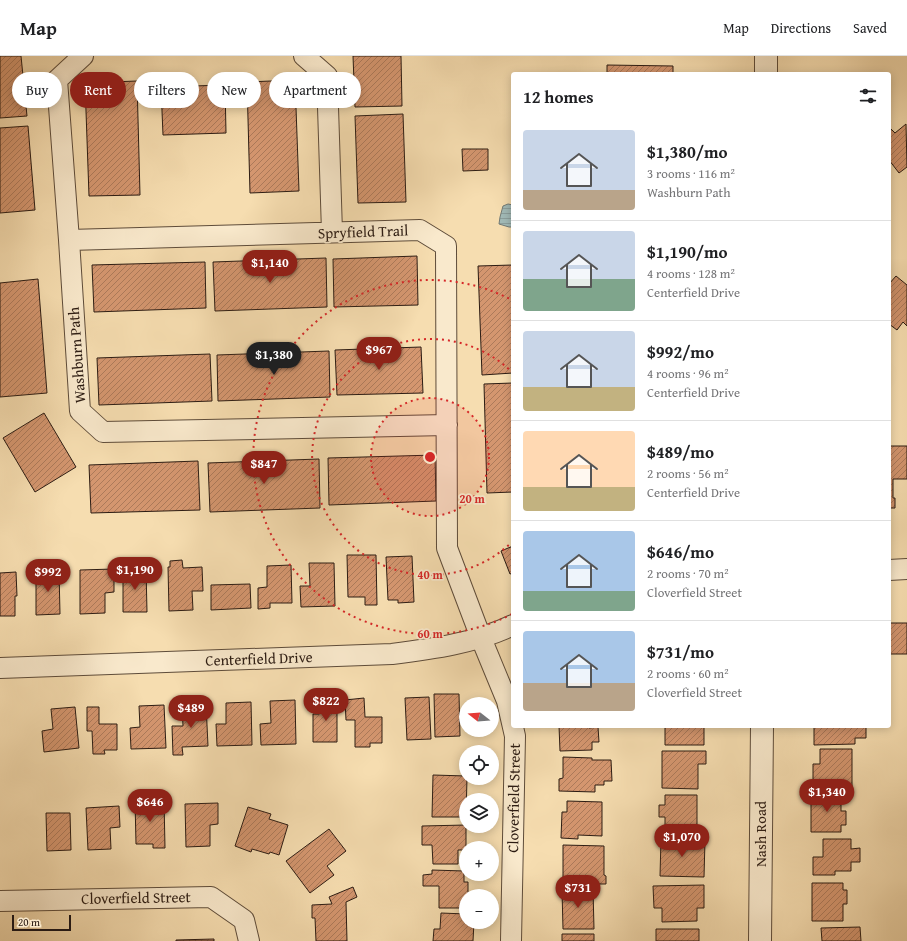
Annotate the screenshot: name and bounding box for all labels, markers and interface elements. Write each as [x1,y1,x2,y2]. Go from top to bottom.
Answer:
text: Map [20,14,57,42]
text: Map [723,18,749,38]
text: Directions [771,18,831,38]
text: Saved [853,18,887,38]
chip: Buy [12,72,62,108]
chip: Rent [70,72,126,108]
chip: Filters [134,72,199,108]
chip: New [207,72,261,108]
chip: Apartment [269,72,361,108]
text: 12 homes [523,84,594,109]
icon: filters [857,85,879,107]
text: $1,380/mo [647,139,728,164]
icon: home [555,146,603,194]
text: 3 rooms · 116 m² [647,164,735,183]
text: Washburn Path [647,183,730,202]
street label: Spryfield Trail [317,219,409,244]
text: $1,190/mo [647,239,728,264]
icon: home [555,247,603,295]
pin: $1,140 [237,250,303,284]
text: $1,140 [251,253,289,272]
text: 4 rooms · 128 m² [647,264,735,283]
text: Centerfield Drive [647,283,740,302]
street label: Washburn Path [63,306,90,404]
pin: $967 [355,337,403,371]
text: $992/mo [647,339,714,364]
text: $967 [366,340,392,359]
pin: $1,380 [241,342,307,376]
text: $1,380 [255,345,293,364]
icon: home [555,347,603,395]
text: 4 rooms · 96 m² [647,364,729,383]
text: Centerfield Drive [647,383,740,402]
text: $489/mo [647,439,714,464]
icon: home [555,447,603,495]
centre of rings [423,450,437,464]
pin: $847 [240,451,288,485]
text: $847 [251,454,277,473]
text: 2 rooms · 56 m² [647,464,729,483]
text: Centerfield Drive [647,483,740,502]
text: 20 m [459,490,485,507]
text: $646/mo [647,539,714,564]
icon: home [555,547,603,595]
pin: $1,190 [102,557,168,591]
pin: $992 [24,559,72,593]
text: $1,190 [116,560,154,579]
text: $992 [35,562,61,581]
text: 2 rooms · 70 m² [647,564,729,583]
text: 40 m [417,566,443,583]
text: Cloverfield Street [647,583,742,602]
text: 60 m [417,625,443,642]
text: $731/mo [647,639,714,664]
street label: Centerfield Drive [205,646,313,671]
icon: home [555,647,603,695]
text: 2 rooms · 60 m² [647,664,729,683]
text: Cloverfield Street [647,683,742,702]
pin: $822 [302,688,350,722]
text: $822 [313,691,339,710]
pin: $489 [167,695,215,729]
north arrow [459,697,499,737]
map controls [459,697,499,929]
text: $489 [178,698,204,717]
street label: Cloverfield Street [502,742,525,853]
button: locate [459,745,499,785]
pin: $1,340 [794,779,860,813]
text: $1,340 [808,782,846,801]
pin: $646 [126,789,174,823]
text: $646 [137,792,163,811]
button: layers [459,793,499,833]
street label: Nash Road [750,801,771,867]
pin: $1,070 [649,824,715,858]
text: $1,070 [663,827,701,846]
button: + [459,841,499,881]
pin: $731 [554,875,602,909]
text: $731 [565,878,591,897]
street label: Cloverfield Street [81,886,192,909]
button: − [459,889,499,929]
scale bar [12,913,71,932]
text: 20 m [18,914,40,930]

